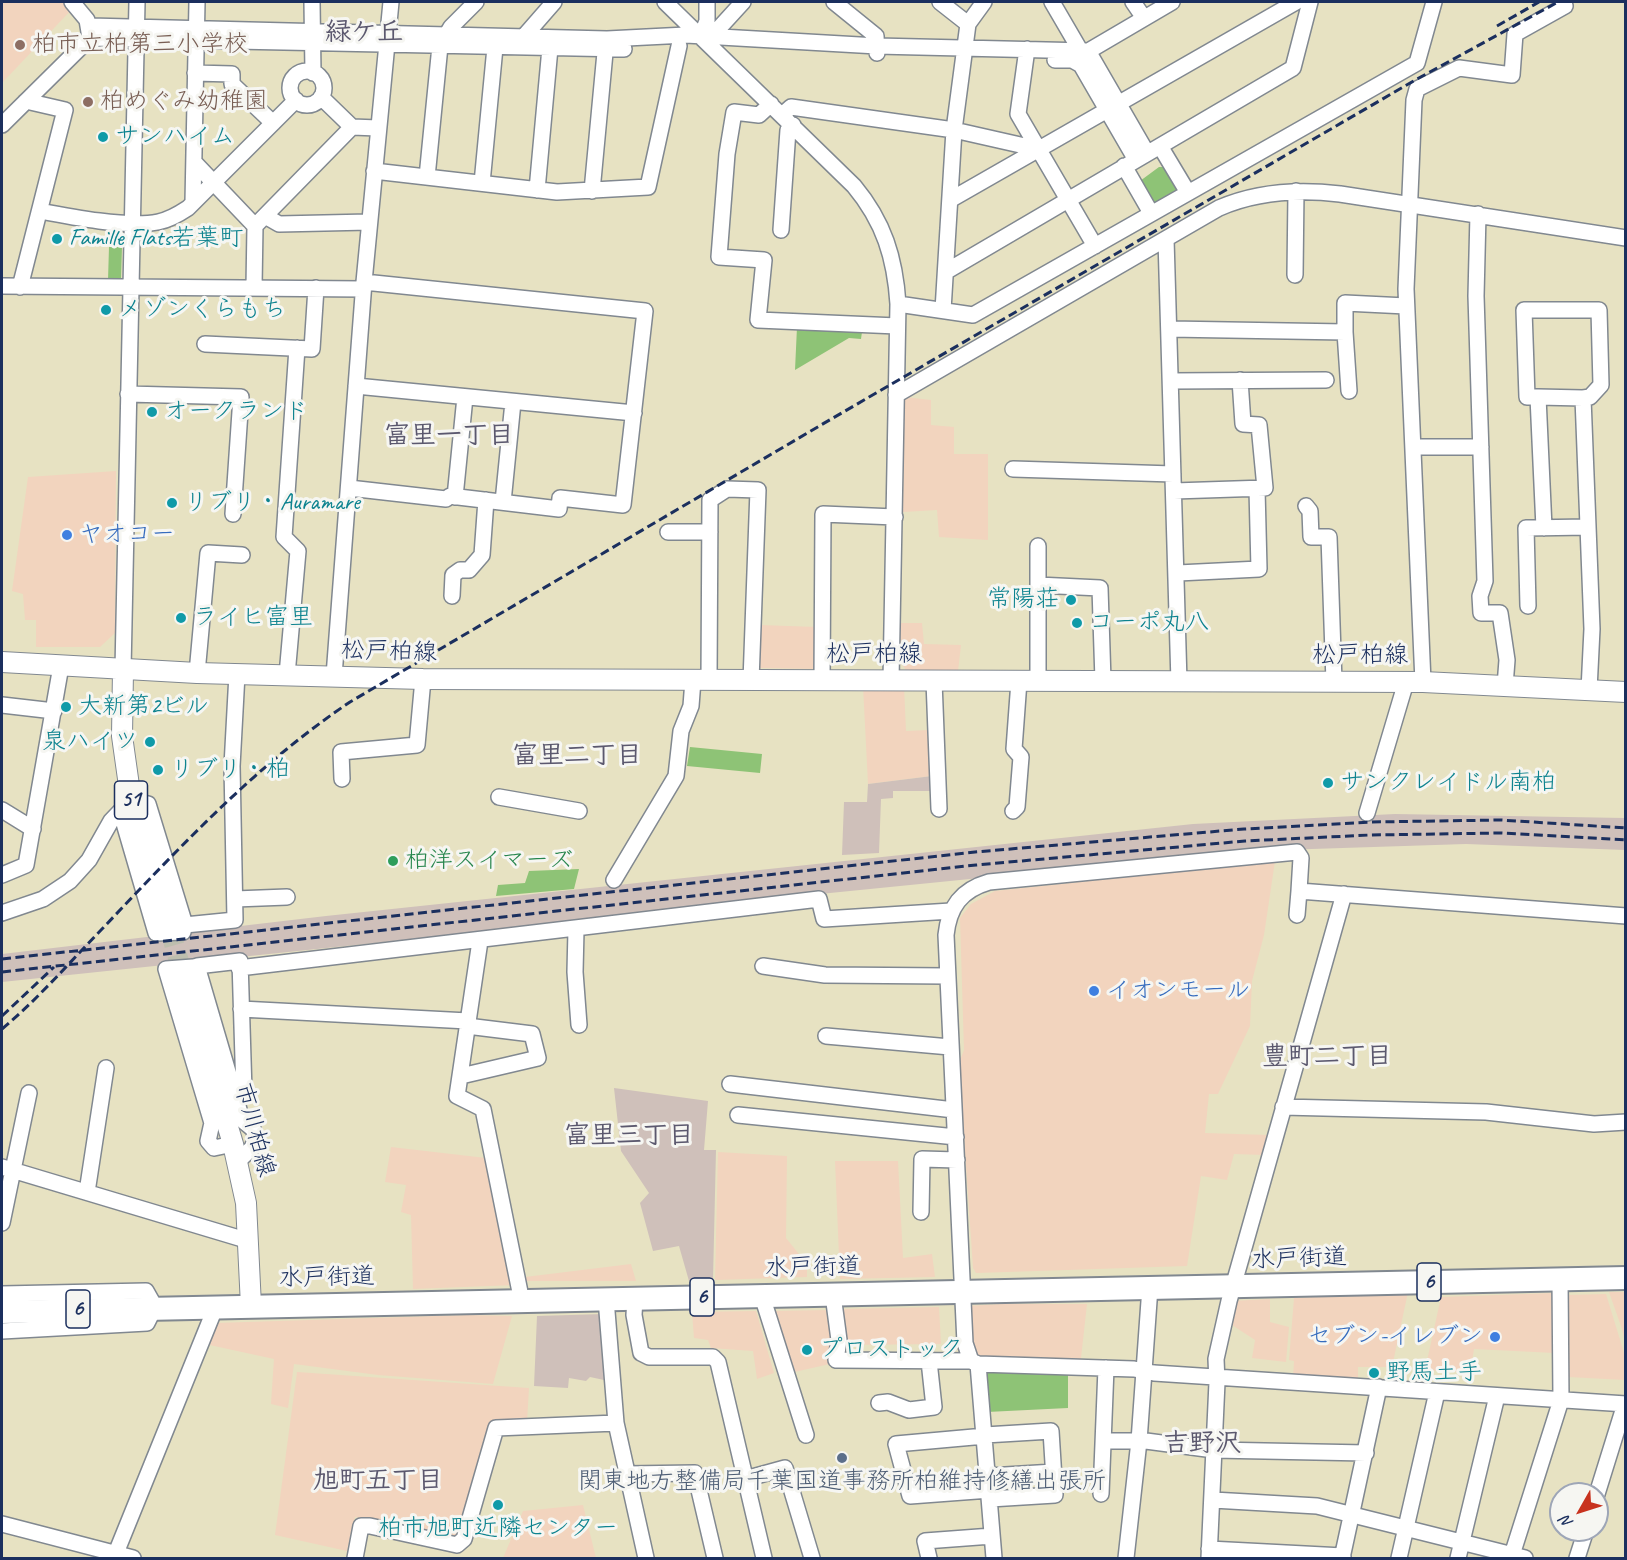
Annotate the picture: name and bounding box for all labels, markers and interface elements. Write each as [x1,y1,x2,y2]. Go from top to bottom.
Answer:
district label: 緑ケ丘 [325,17,403,49]
place label: 柏市立柏第三小学校 [32,31,248,59]
marker: 柏市立柏第三小学校 [13,38,27,52]
place label: 柏めぐみ幼稚園 [100,88,268,116]
marker: 柏めぐみ幼稚園 [81,95,95,109]
place label: サンハイム [115,123,235,151]
marker: サンハイム [96,130,110,144]
place label: Famille Flats若葉町 [69,225,243,253]
marker: Famille Flats若葉町 [50,232,64,246]
place label: メゾンくらもち [118,296,286,324]
marker: メゾンくらもち [99,303,113,317]
place label: オークランド [164,398,308,426]
marker: オークランド [145,405,159,419]
district label: 富里一丁目 [384,420,514,452]
place label: リブリ・Auramare [184,489,360,517]
marker: リブリ・Auramare [165,496,179,510]
place label: ヤオコー [79,521,175,549]
marker: ヤオコー [60,528,74,542]
place label: 常陽荘 [987,586,1059,614]
marker: 常陽荘 [1064,593,1078,607]
place label: ライヒ富里 [193,604,313,632]
place label: コーポ丸八 [1089,609,1209,637]
marker: ライヒ富里 [174,611,188,625]
marker: コーポ丸八 [1070,616,1084,630]
street label: 松戸柏線 [341,636,437,668]
street label: 松戸柏線 [826,641,922,669]
street label: 松戸柏線 [1312,642,1408,670]
place label: 大新第2ビル [78,693,209,721]
marker: 大新第2ビル [59,700,73,714]
place label: 泉ハイツ [42,728,138,756]
marker: 泉ハイツ [143,735,157,749]
district label: 富里二丁目 [512,740,642,772]
place label: リブリ・柏 [170,756,290,784]
marker: リブリ・柏 [151,763,165,777]
place label: サンクレイドル南柏 [1340,769,1556,797]
marker: サンクレイドル南柏 [1321,776,1335,790]
road number: 51 [114,781,148,819]
place label: 柏洋スイマーズ [405,847,573,875]
marker: 柏洋スイマーズ [386,854,400,868]
place label: イオンモール [1106,977,1250,1005]
marker: イオンモール [1087,984,1101,998]
district label: 豊町二丁目 [1262,1041,1392,1073]
street label: 市川柏線 [228,1080,280,1180]
district label: 富里三丁目 [564,1120,694,1152]
street label: 水戸街道 [1251,1243,1347,1275]
street label: 水戸街道 [765,1253,861,1283]
street label: 水戸街道 [279,1263,375,1293]
road number: 6 [1417,1263,1441,1301]
road number: 6 [690,1278,714,1316]
road number: 6 [66,1290,90,1328]
place label: セブン-イレブン [1307,1323,1483,1351]
marker: セブン-イレブン [1488,1330,1502,1344]
place label: プロストック [819,1336,963,1364]
marker: プロストック [800,1343,814,1357]
place label: 野馬土手 [1386,1359,1482,1387]
marker: 野馬土手 [1367,1366,1381,1380]
district label: 吉野沢 [1163,1428,1241,1460]
marker: 関東地方整備局千葉国道事務所柏維持修繕出張所 [835,1451,849,1465]
district label: 旭町五丁目 [313,1465,443,1497]
place label: 関東地方整備局千葉国道事務所柏維持修繕出張所 [578,1468,1106,1496]
north arrow [1549,1482,1609,1542]
marker: 柏市旭町近隣センター [491,1498,505,1512]
text: N [1556,1512,1577,1532]
place label: 柏市旭町近隣センター [378,1515,618,1543]

